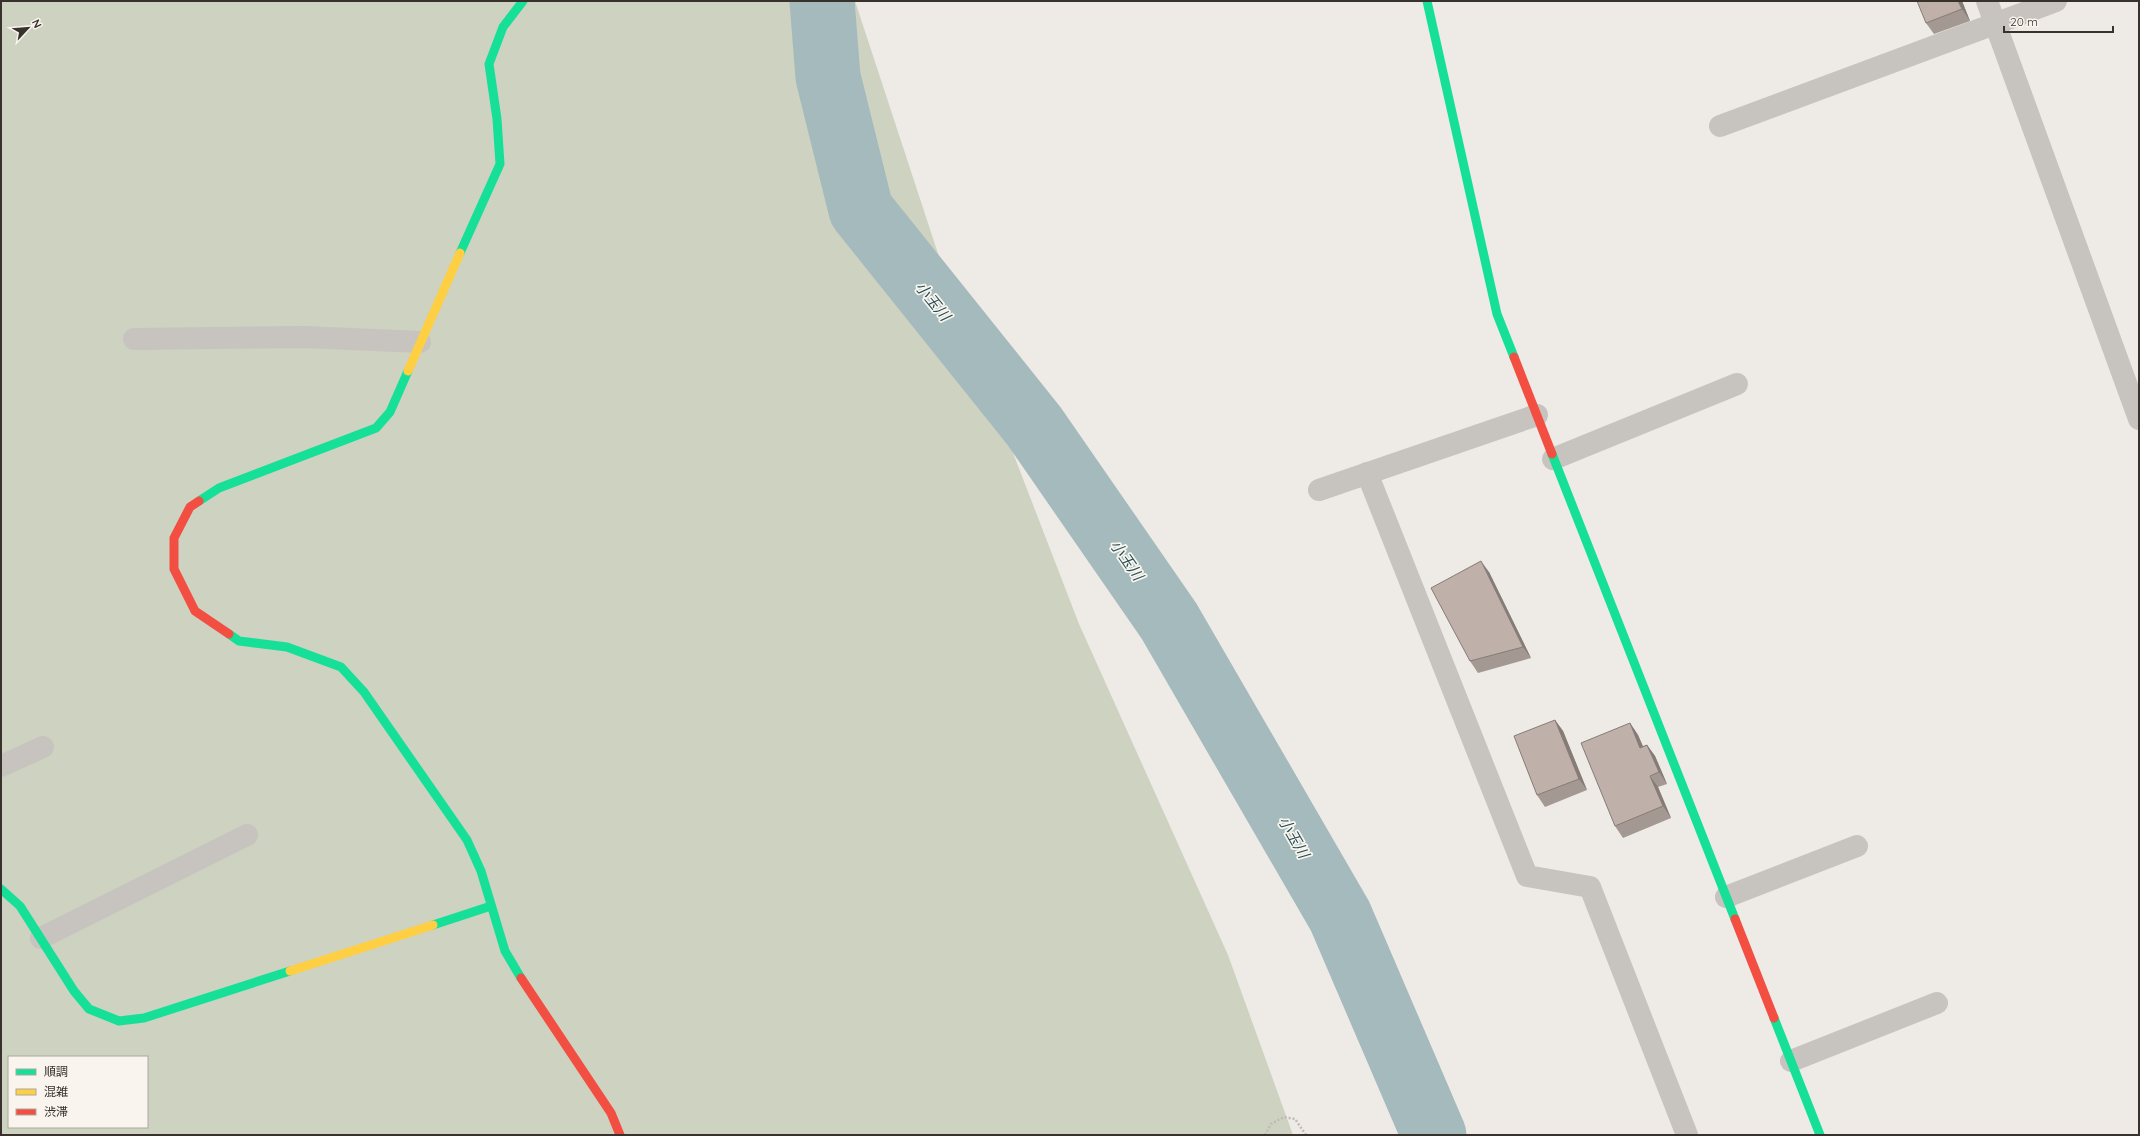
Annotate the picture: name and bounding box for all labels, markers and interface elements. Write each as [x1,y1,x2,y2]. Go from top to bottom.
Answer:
north arrow [8,8,48,48]
scale bar [2004,8,2113,34]
text: 20 m [2010,14,2038,29]
text: N [29,17,45,30]
water label: 小玉川 [911,278,956,326]
water label: 小玉川 [1106,536,1149,586]
water label: 小玉川 [1275,813,1314,863]
legend [8,1056,148,1128]
text: 順調 [44,1064,68,1079]
text: 混雑 [44,1084,68,1099]
text: 渋滞 [44,1104,68,1119]

